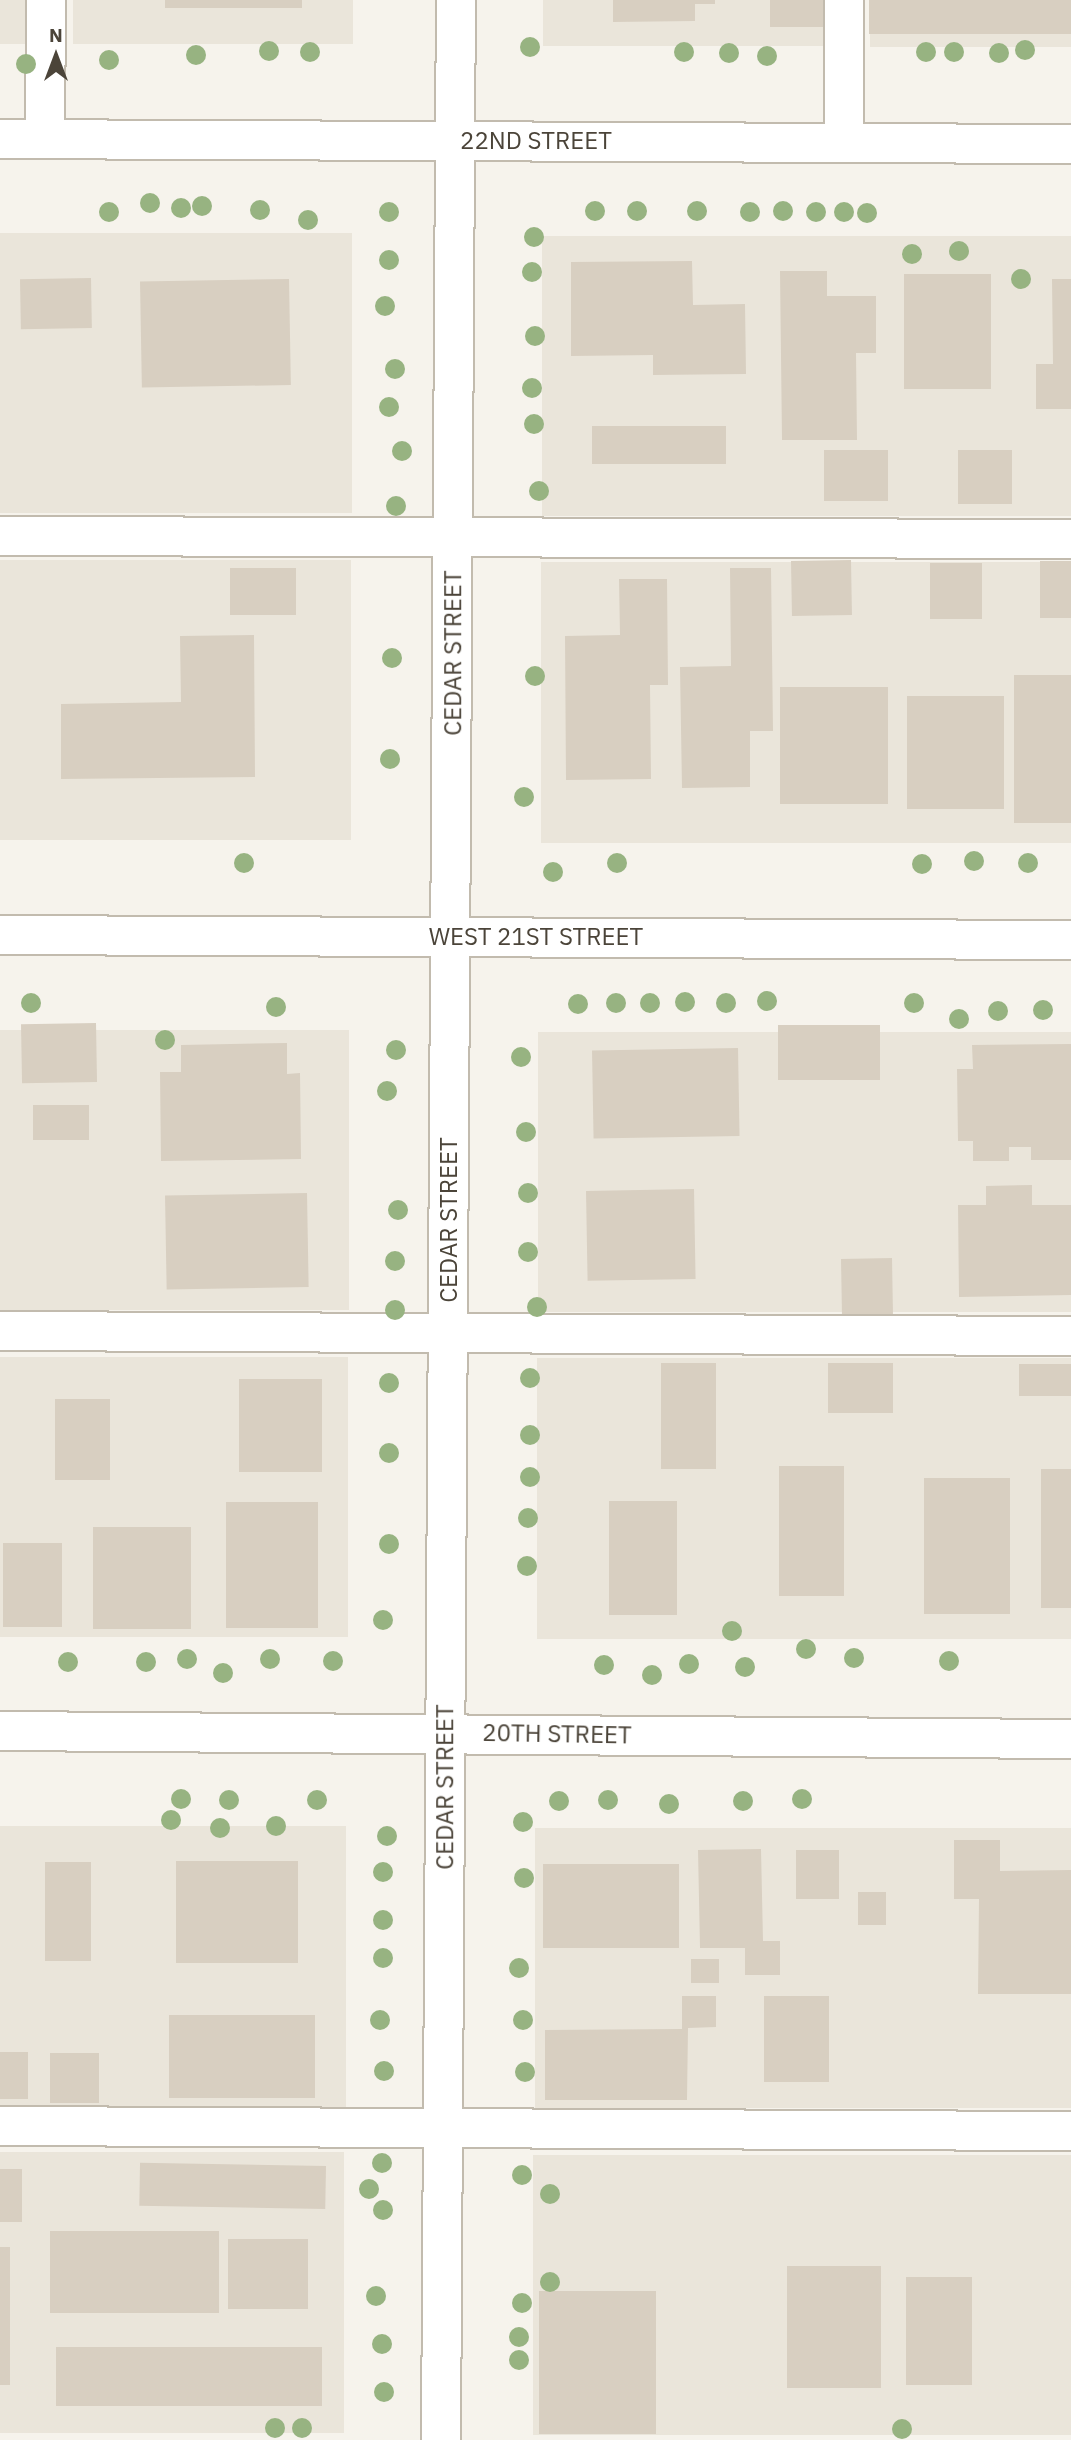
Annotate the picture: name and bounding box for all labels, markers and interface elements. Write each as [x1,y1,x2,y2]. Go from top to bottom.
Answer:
north arrow [21,21,91,91]
text: N [49,23,63,47]
street label: 22ND STREET [460,127,612,155]
street label: CEDAR STREET [439,570,467,736]
street label: WEST 21ST STREET [429,923,643,951]
street label: CEDAR STREET [435,1137,463,1303]
street label: CEDAR STREET [431,1704,459,1870]
street label: 20TH STREET [482,1718,632,1750]

